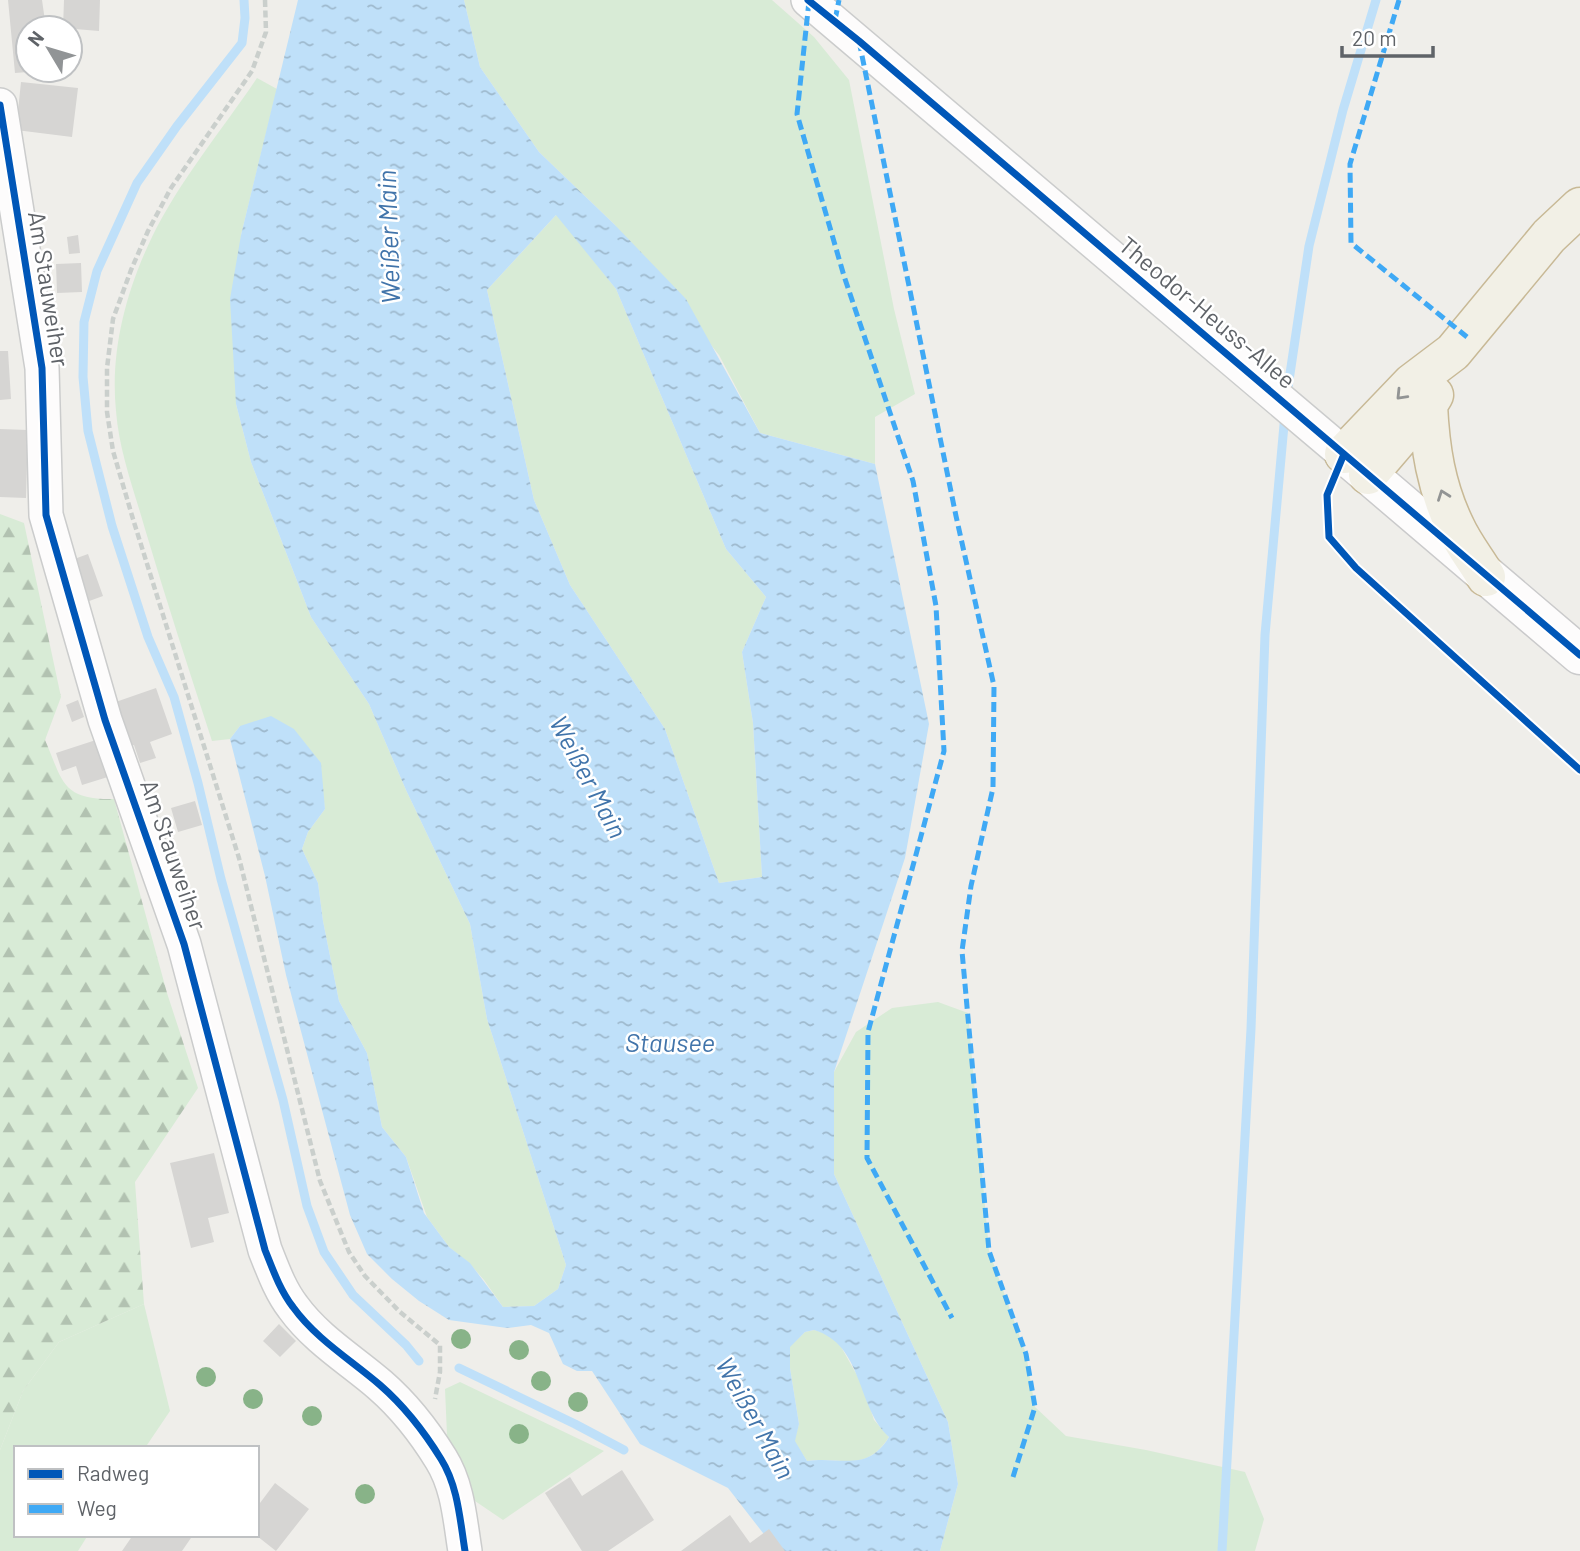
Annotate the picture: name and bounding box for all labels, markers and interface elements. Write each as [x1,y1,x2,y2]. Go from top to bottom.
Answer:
north arrow [14,14,84,84]
scale bar [1342,14,1433,58]
text: 20 m [1352,25,1397,50]
text: N [22,26,48,50]
water label: Weißer Main [370,169,405,305]
street label: Am Stauweiher [23,209,76,369]
street label: Theodor-Heuss-Allee [1114,230,1302,394]
one-way arrow [1396,387,1409,400]
one-way arrow [1437,490,1451,502]
water label: Weißer Main [544,710,635,843]
street label: Am Stauweiher [135,775,214,934]
water label: Stausee [625,1026,715,1057]
water label: Weißer Main [710,1351,802,1484]
legend [14,1446,259,1537]
text: Radweg [77,1460,149,1485]
text: Weg [77,1495,117,1520]

